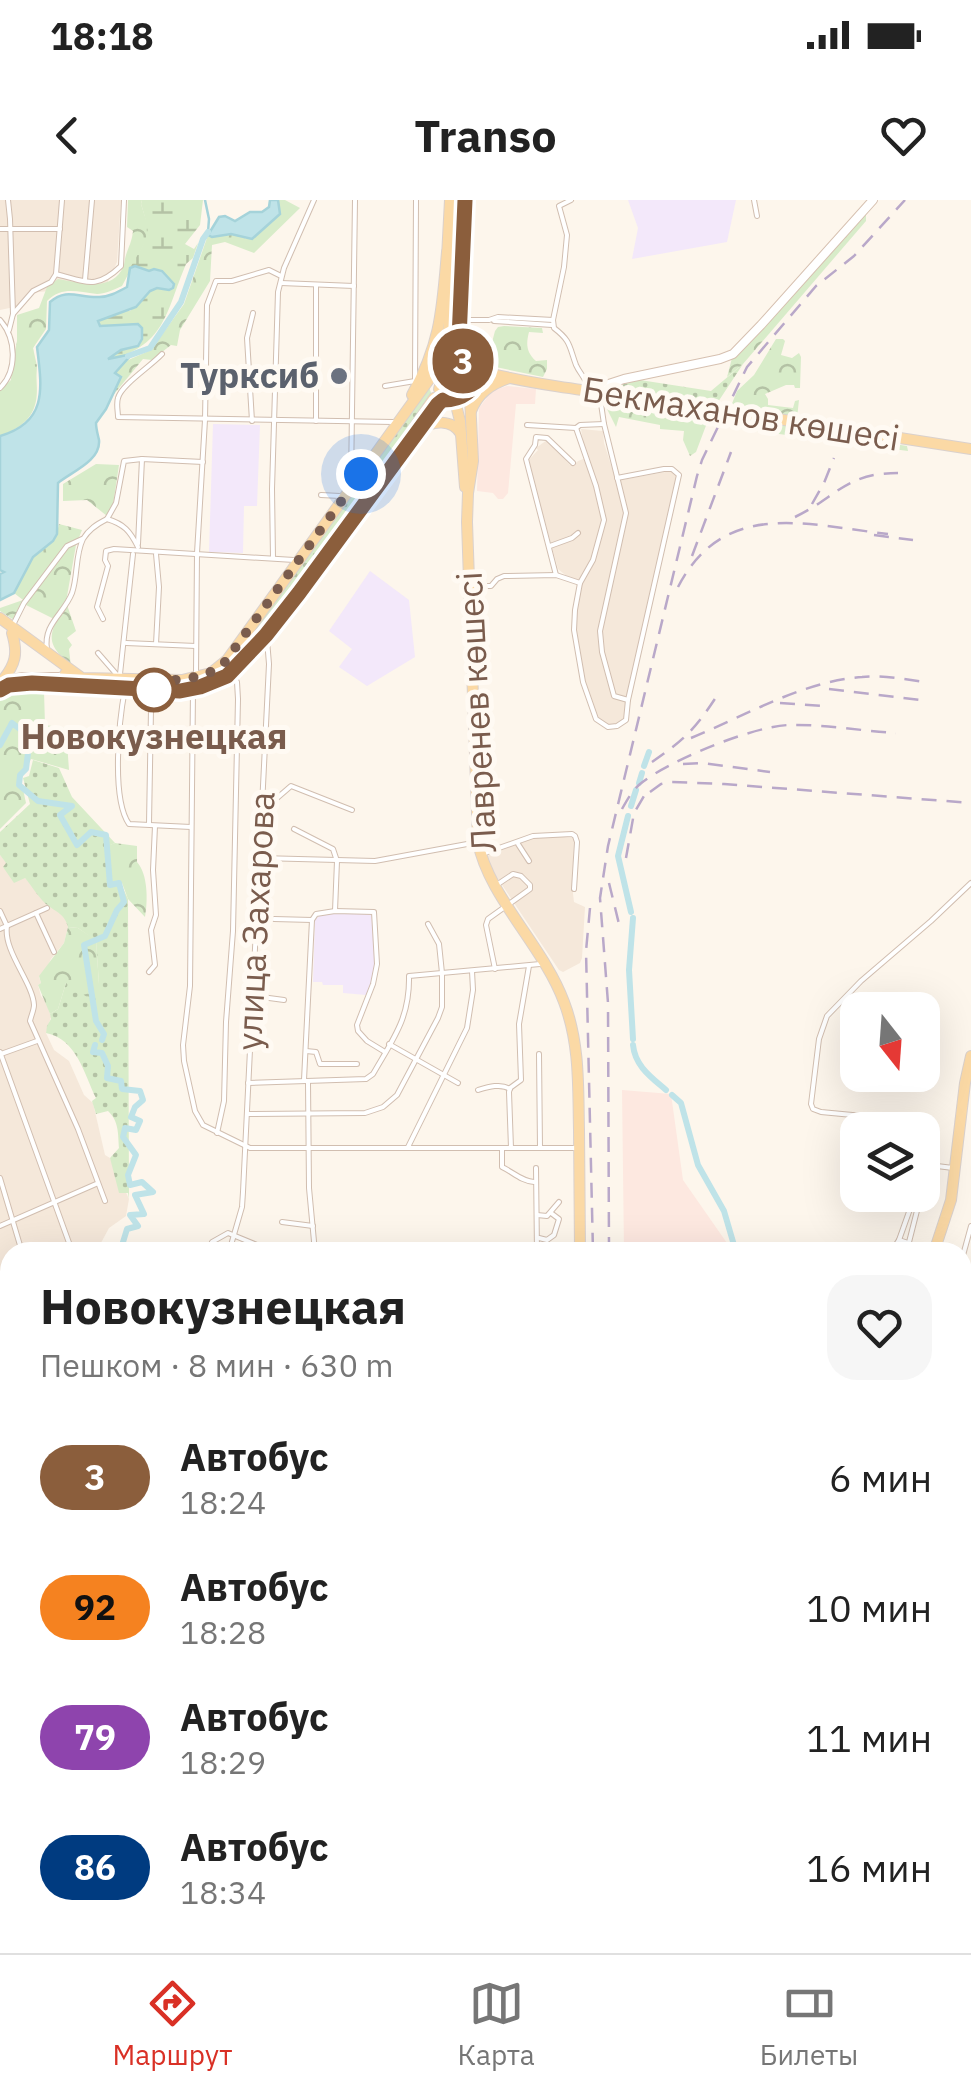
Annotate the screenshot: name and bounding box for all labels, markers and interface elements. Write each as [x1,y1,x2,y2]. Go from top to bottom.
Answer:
text: 18:18 [50,11,154,60]
text: Transo [414,106,557,164]
icon: back [40,108,95,163]
icon: heart [876,108,931,163]
line badge: 3 [430,328,496,394]
text: 3 [452,338,474,384]
place label: Турксиб [180,352,319,398]
marker: Турксиб [328,365,350,387]
street label: Бекмаханов көшесі [580,365,903,461]
your location [336,449,386,499]
street label: Лавренев көшесі [446,571,506,854]
marker: Новокузнецкая [133,669,175,711]
place label: Новокузнецкая [21,713,287,759]
street label: улица Захарова [225,790,285,1052]
north arrow [840,992,940,1092]
map controls [840,992,940,1212]
button: layers [840,1112,940,1212]
text: Новокузнецкая [40,1275,406,1337]
button: heart [827,1275,932,1380]
text: Пешком · 8 мин · 630 m [40,1344,393,1386]
text: Автобус [180,1432,329,1481]
text: 6 мин [829,1453,932,1502]
text: 3 [84,1454,106,1500]
text: 18:24 [180,1481,266,1523]
text: Автобус [180,1562,329,1611]
text: 10 мин [806,1583,932,1632]
text: 92 [74,1584,116,1630]
text: 18:28 [180,1611,266,1653]
text: Автобус [180,1692,329,1741]
text: 11 мин [806,1713,932,1762]
text: 79 [74,1714,116,1760]
text: 18:29 [180,1741,266,1783]
text: Автобус [180,1822,329,1871]
text: 16 мин [806,1843,932,1892]
text: 86 [74,1844,116,1890]
text: 18:34 [180,1871,266,1913]
tab: Маршрут [113,1976,232,2073]
tab: Карта [458,1976,535,2073]
tab: Билеты [760,1976,858,2073]

